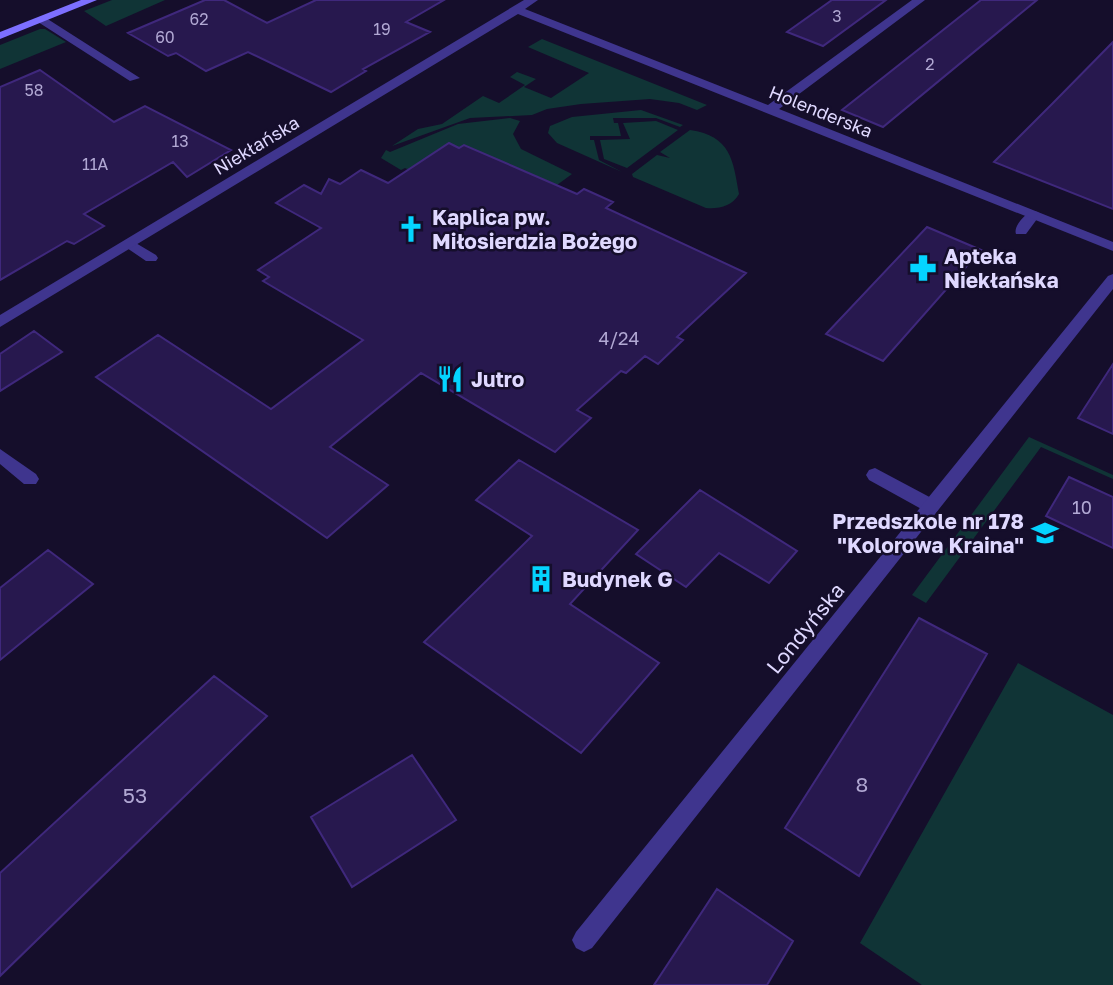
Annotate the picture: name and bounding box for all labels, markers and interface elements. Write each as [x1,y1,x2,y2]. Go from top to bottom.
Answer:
house number: 3 [832,6,842,26]
house number: 62 [190,9,208,29]
house number: 19 [373,19,391,39]
house number: 60 [155,27,175,47]
house number: 2 [925,54,935,74]
house number: 58 [24,80,44,100]
street label: Holenderska [766,80,876,142]
street label: Niekłańska [209,111,303,179]
house number: 13 [171,131,189,151]
house number: 11A [82,154,108,174]
place label: Kaplica pw. Miłosierdzia Bożego [432,204,637,254]
church icon: Kaplica pw. Miłosierdzia Bożego [396,214,426,244]
place label: Apteka Niekłańska [944,243,1059,293]
pharmacy icon: Apteka Niekłańska [908,253,938,283]
house number: 4/24 [598,327,640,349]
restaurant icon: Jutro [435,364,465,394]
place label: Jutro [471,366,524,392]
house number: 10 [1072,496,1092,518]
place label: Przedszkole nr 178 "Kolorowa Kraina" [832,508,1024,558]
school or university icon: Przedszkole nr 178 "Kolorowa Kraina" [1030,518,1060,548]
building icon: Budynek G [526,564,556,594]
place label: Budynek G [562,566,673,592]
street label: Londyńska [760,577,850,679]
house number: 8 [856,771,868,797]
house number: 53 [123,782,147,808]

